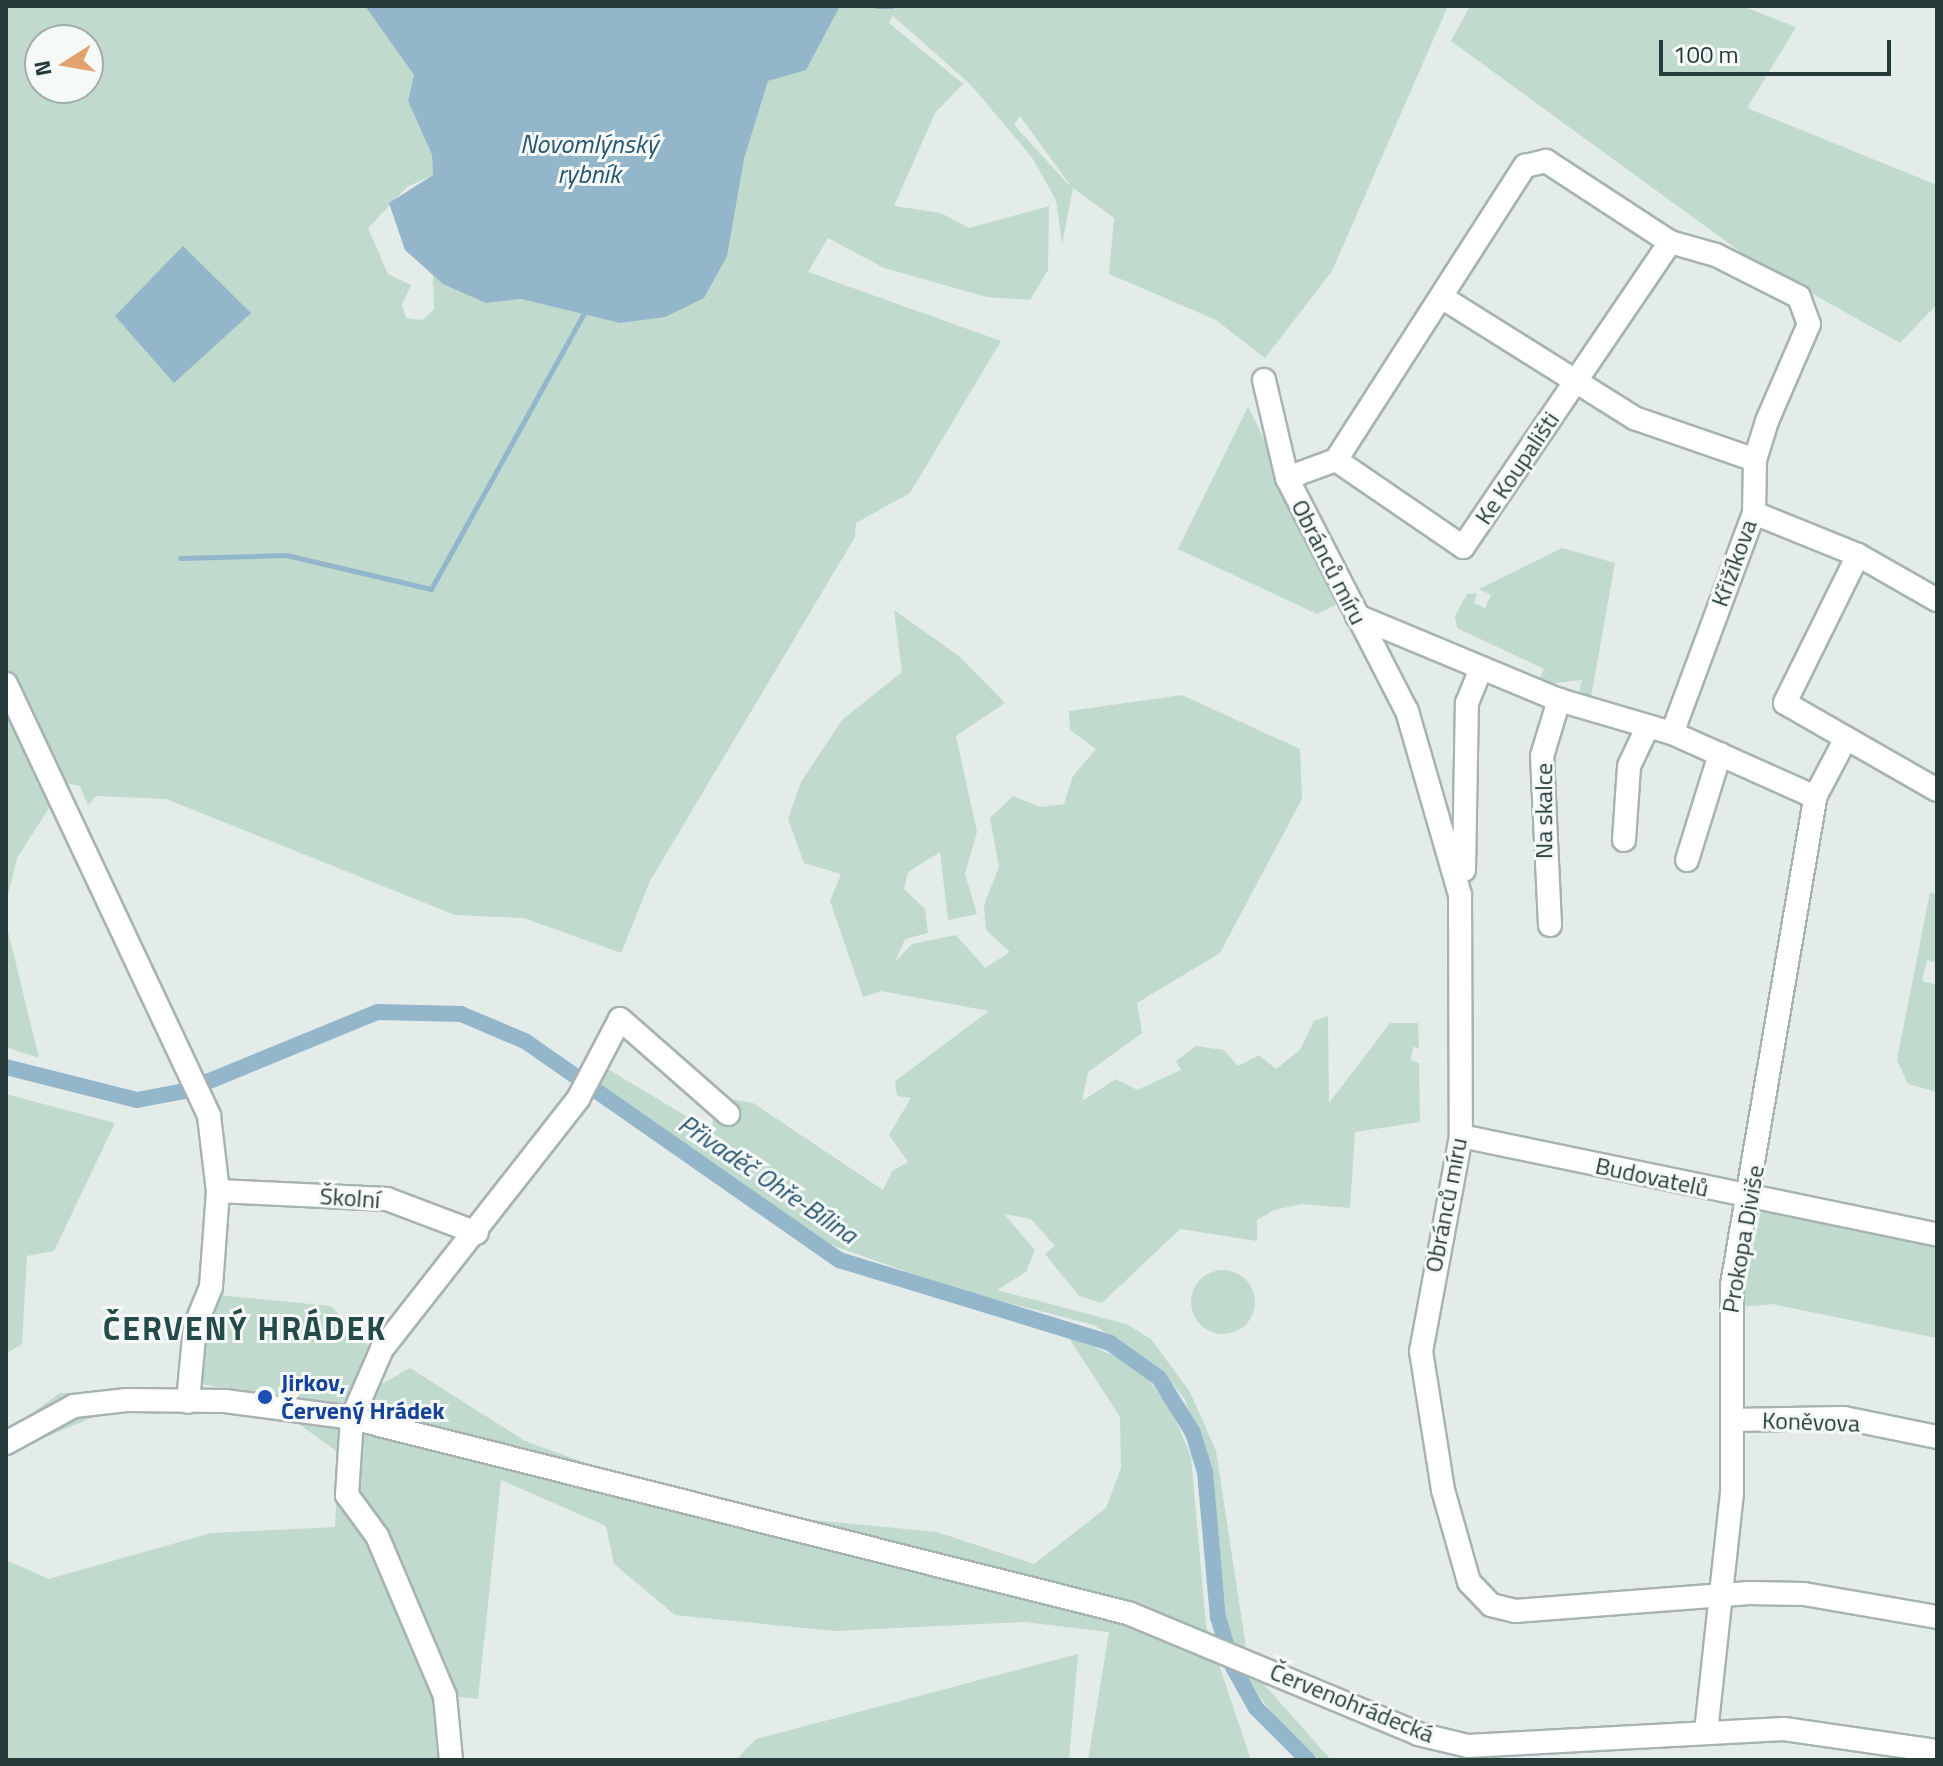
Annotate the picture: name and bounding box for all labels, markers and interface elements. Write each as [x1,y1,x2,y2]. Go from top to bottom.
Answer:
north arrow [24,24,104,104]
scale bar [1663,24,1895,74]
text: 100 m [1673,36,1739,72]
text: N [24,57,61,79]
water label: Novomlýnský rybník [520,128,658,190]
street label: Ke Koupališti [1469,406,1565,530]
street label: Obránců míru [1285,495,1373,629]
street label: Křižíkova [1705,516,1763,610]
street label: Na skalce [1530,763,1558,859]
water label: Přivaděč Ohře-Bílina [673,1108,863,1250]
street label: Obránců míru [1419,1135,1473,1275]
street label: Budovatelů [1593,1151,1711,1203]
street label: Prokopa Diviše [1716,1163,1770,1315]
street label: Školní [319,1182,381,1214]
district label: ČERVENÝ HRÁDEK [103,1309,387,1347]
place label: Jirkov, Červený Hrádek [281,1369,445,1425]
marker: Jirkov, Červený Hrádek [256,1388,274,1406]
street label: Koněvova [1762,1406,1860,1438]
street label: Červenohrádecká [1266,1657,1438,1749]

